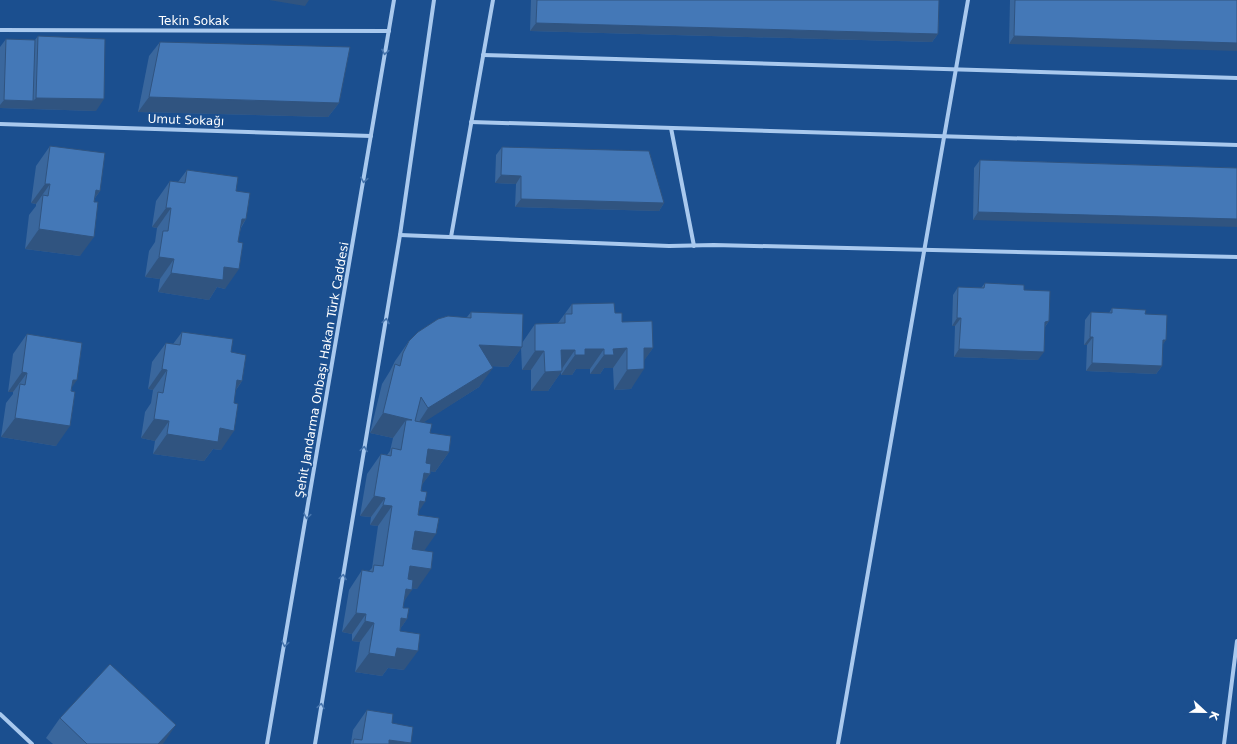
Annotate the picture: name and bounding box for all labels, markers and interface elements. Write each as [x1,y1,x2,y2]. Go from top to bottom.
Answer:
street label: Tekin Sokak [158,14,229,28]
one-way arrow [381,49,390,55]
street label: Umut Sokağı [147,112,225,128]
one-way arrow [360,177,368,184]
street label: Şehit Jandarma Onbaşı Hakan Türk Caddesi [293,241,351,499]
one-way arrow [381,318,389,324]
one-way arrow [359,446,368,452]
one-way arrow [303,513,312,519]
one-way arrow [338,574,347,580]
one-way arrow [281,641,290,647]
north arrow [1185,692,1225,732]
one-way arrow [317,702,325,709]
text: K [1206,709,1221,722]

